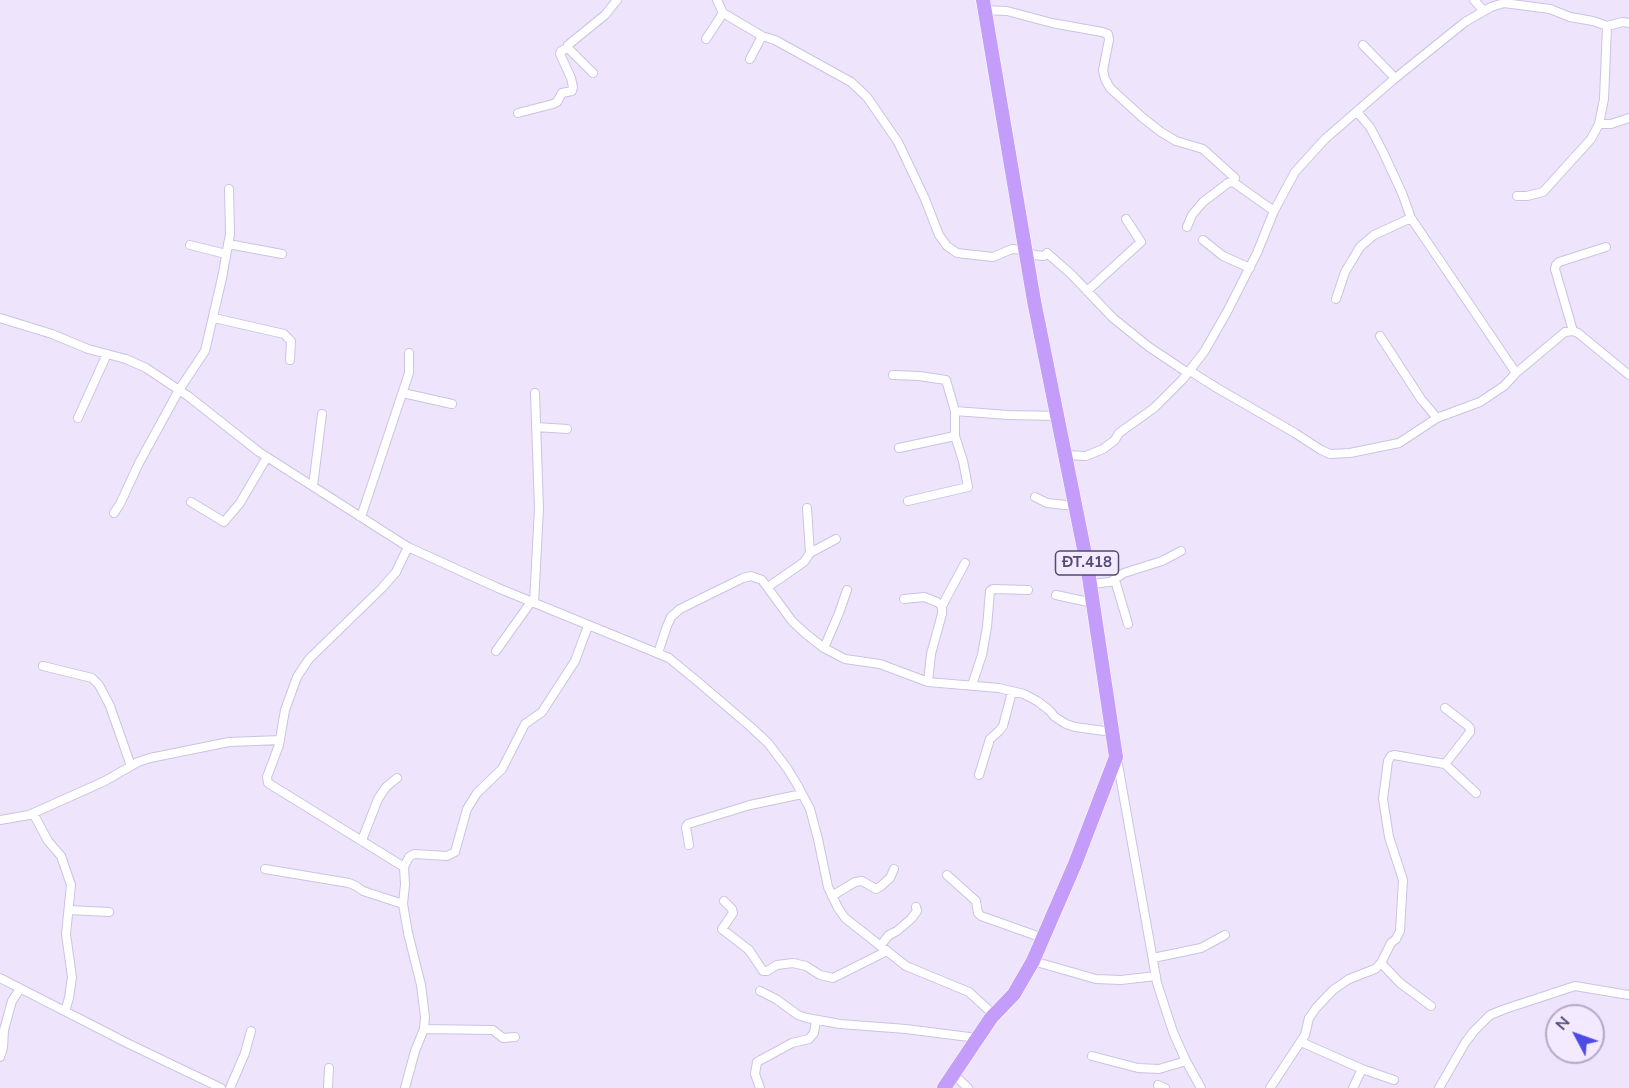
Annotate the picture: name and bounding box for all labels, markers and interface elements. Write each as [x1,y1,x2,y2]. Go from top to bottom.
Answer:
road number: ĐT.418 [1056,551,1118,575]
north arrow [1545,1004,1605,1064]
text: N [1551,1012,1575,1035]

